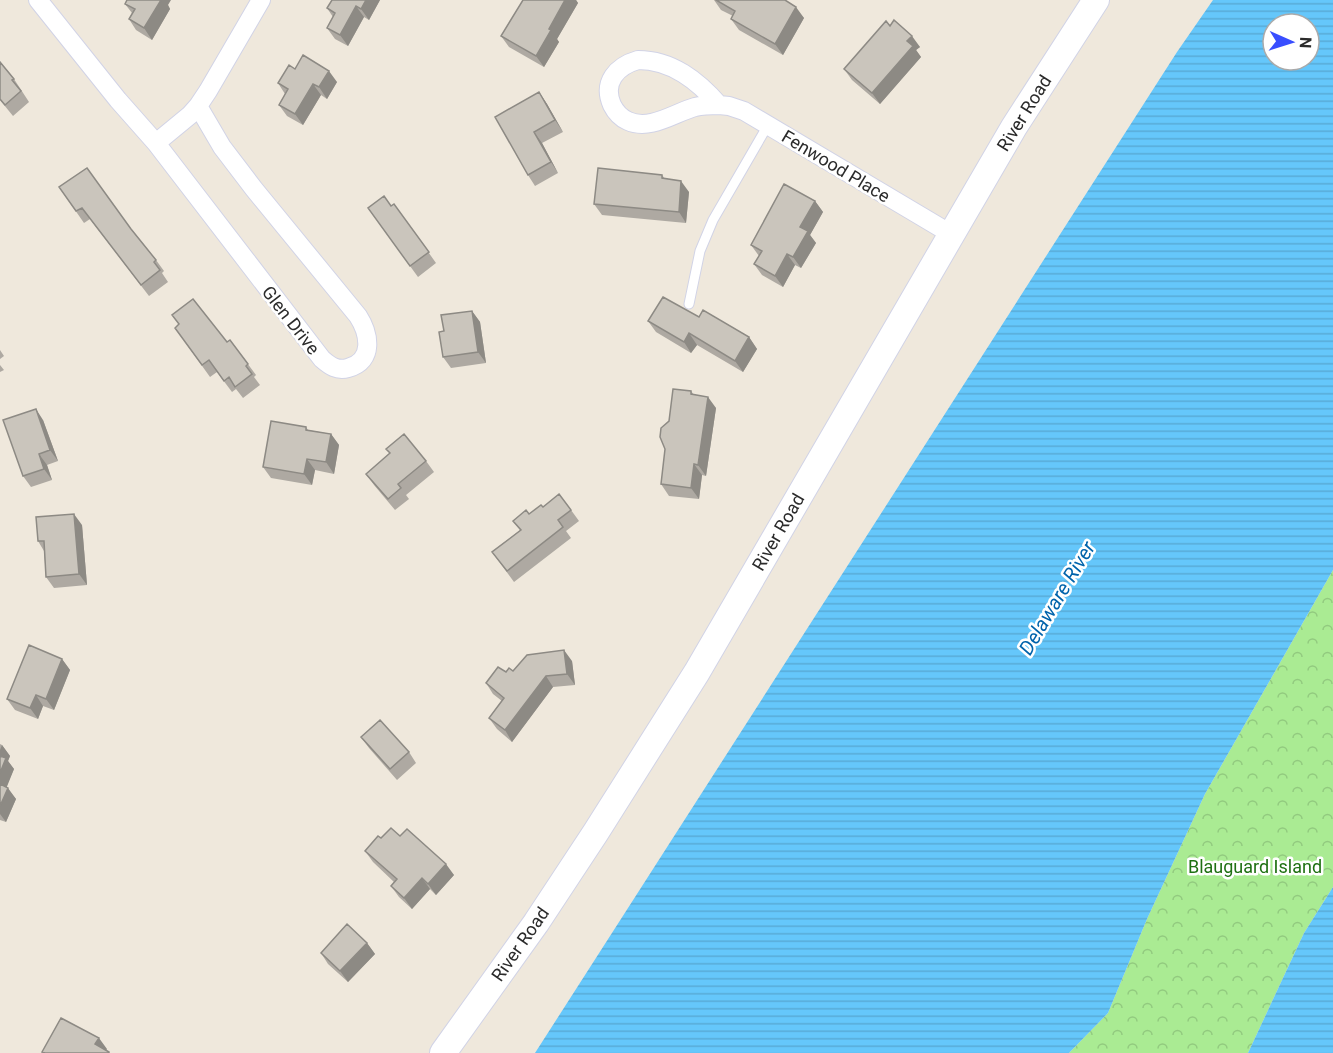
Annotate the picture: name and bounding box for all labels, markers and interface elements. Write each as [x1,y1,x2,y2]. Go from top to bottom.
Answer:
north arrow [1261,12,1321,72]
text: N [1296,37,1315,49]
street label: River Road [992,71,1056,155]
street label: Fenwood Place [778,125,894,207]
street label: Glen Drive [258,282,324,358]
street label: River Road [748,490,808,574]
water label: Delaware River [1014,536,1101,659]
park label: Blauguard Island [1188,856,1322,877]
street label: River Road [487,903,553,985]

